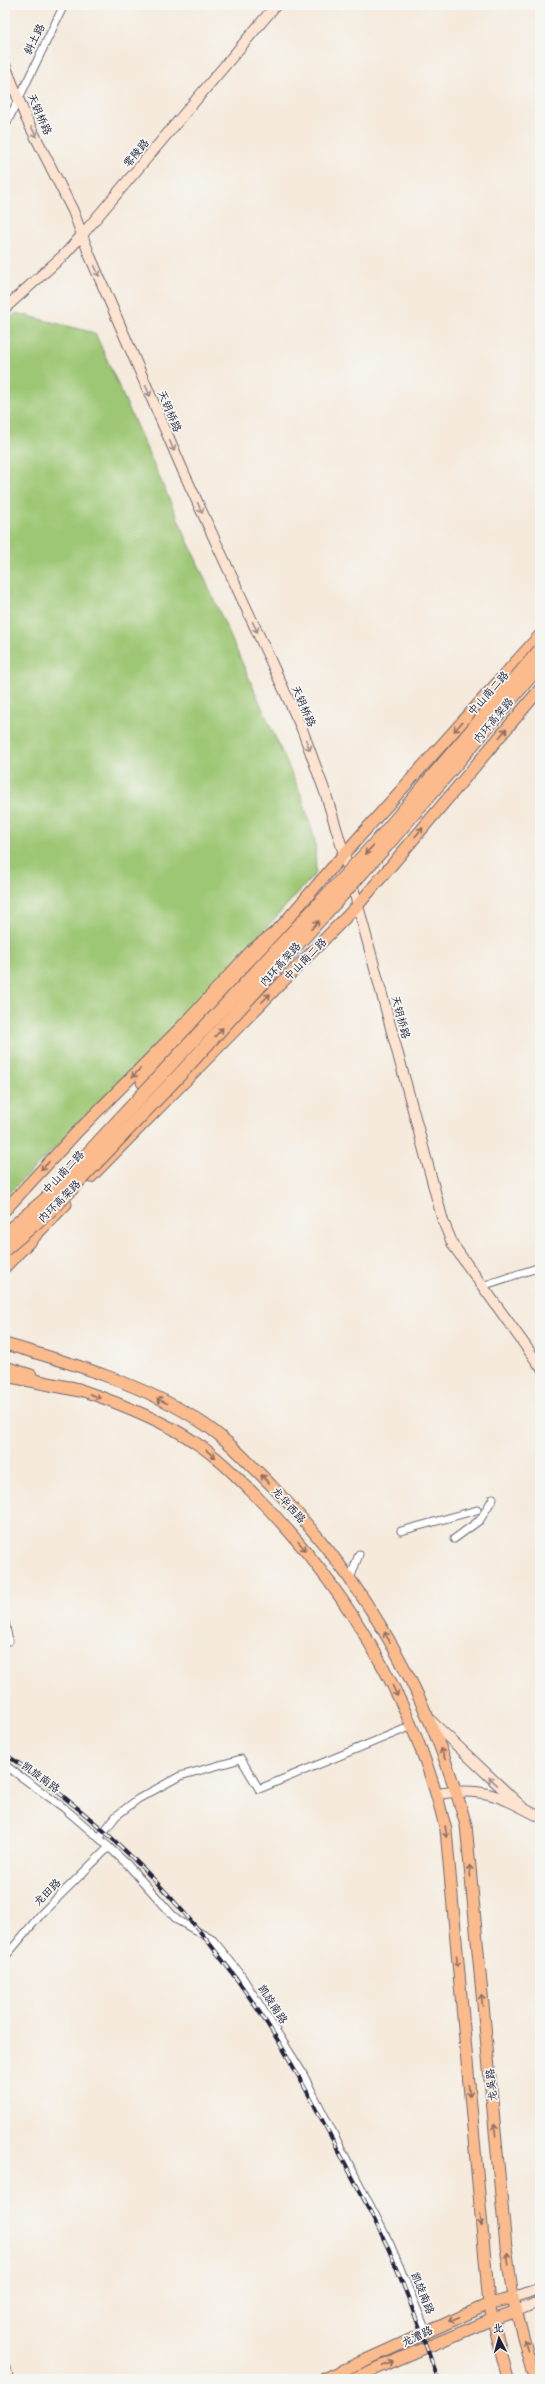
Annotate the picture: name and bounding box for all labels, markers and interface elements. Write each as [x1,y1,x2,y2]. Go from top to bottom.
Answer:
street label: 斜土路 [21,22,48,57]
street label: 天钥桥路 [25,91,54,137]
one-way arrow [31,126,38,138]
street label: 零陵路 [121,137,152,170]
one-way arrow [93,265,101,277]
one-way arrow [145,384,152,396]
street label: 天钥桥路 [155,388,184,434]
one-way arrow [169,440,176,452]
one-way arrow [197,502,204,514]
one-way arrow [251,620,259,632]
street label: 中山南二路 [465,669,512,718]
street label: 天钥桥路 [289,683,318,729]
street label: 内环高架路 [471,695,516,746]
one-way arrow [453,721,462,732]
one-way arrow [498,728,507,738]
one-way arrow [305,739,312,751]
one-way arrow [415,827,424,838]
one-way arrow [364,845,374,855]
one-way arrow [311,920,320,930]
street label: 中山南二路 [281,935,329,983]
street label: 内环高架路 [257,940,304,989]
one-way arrow [261,993,271,1003]
street label: 天钥桥路 [389,994,412,1040]
one-way arrow [214,1027,223,1037]
one-way arrow [131,1068,141,1078]
street label: 中山南二路 [40,1148,87,1197]
one-way arrow [41,1161,50,1171]
street label: 内环高架路 [35,1177,83,1225]
one-way arrow [89,1393,101,1401]
one-way arrow [157,1397,169,1404]
one-way arrow [205,1450,216,1458]
one-way arrow [260,1474,270,1484]
street label: 龙华西路 [269,1485,308,1526]
one-way arrow [297,1541,306,1551]
one-way arrow [383,1631,390,1643]
one-way arrow [392,1684,399,1696]
one-way arrow [439,1748,447,1760]
street label: 凯旋南路 [19,1759,62,1796]
one-way arrow [488,1777,498,1786]
one-way arrow [442,1825,450,1838]
one-way arrow [467,1865,474,1878]
street label: 龙田路 [31,1876,64,1909]
one-way arrow [454,1954,461,1967]
street label: 凯旋南路 [255,1982,290,2026]
one-way arrow [479,1994,486,2007]
street label: 龙吴路 [483,2068,500,2102]
one-way arrow [466,2084,473,2097]
one-way arrow [491,2124,499,2137]
one-way arrow [477,2213,484,2226]
one-way arrow [504,2253,512,2266]
street label: 凯旋南路 [408,2270,437,2316]
one-way arrow [448,2316,460,2323]
north arrow [479,2318,519,2358]
text: 北 [492,2322,504,2336]
street label: 龙漕路 [400,2323,435,2350]
one-way arrow [521,2339,529,2352]
one-way arrow [381,2359,393,2367]

